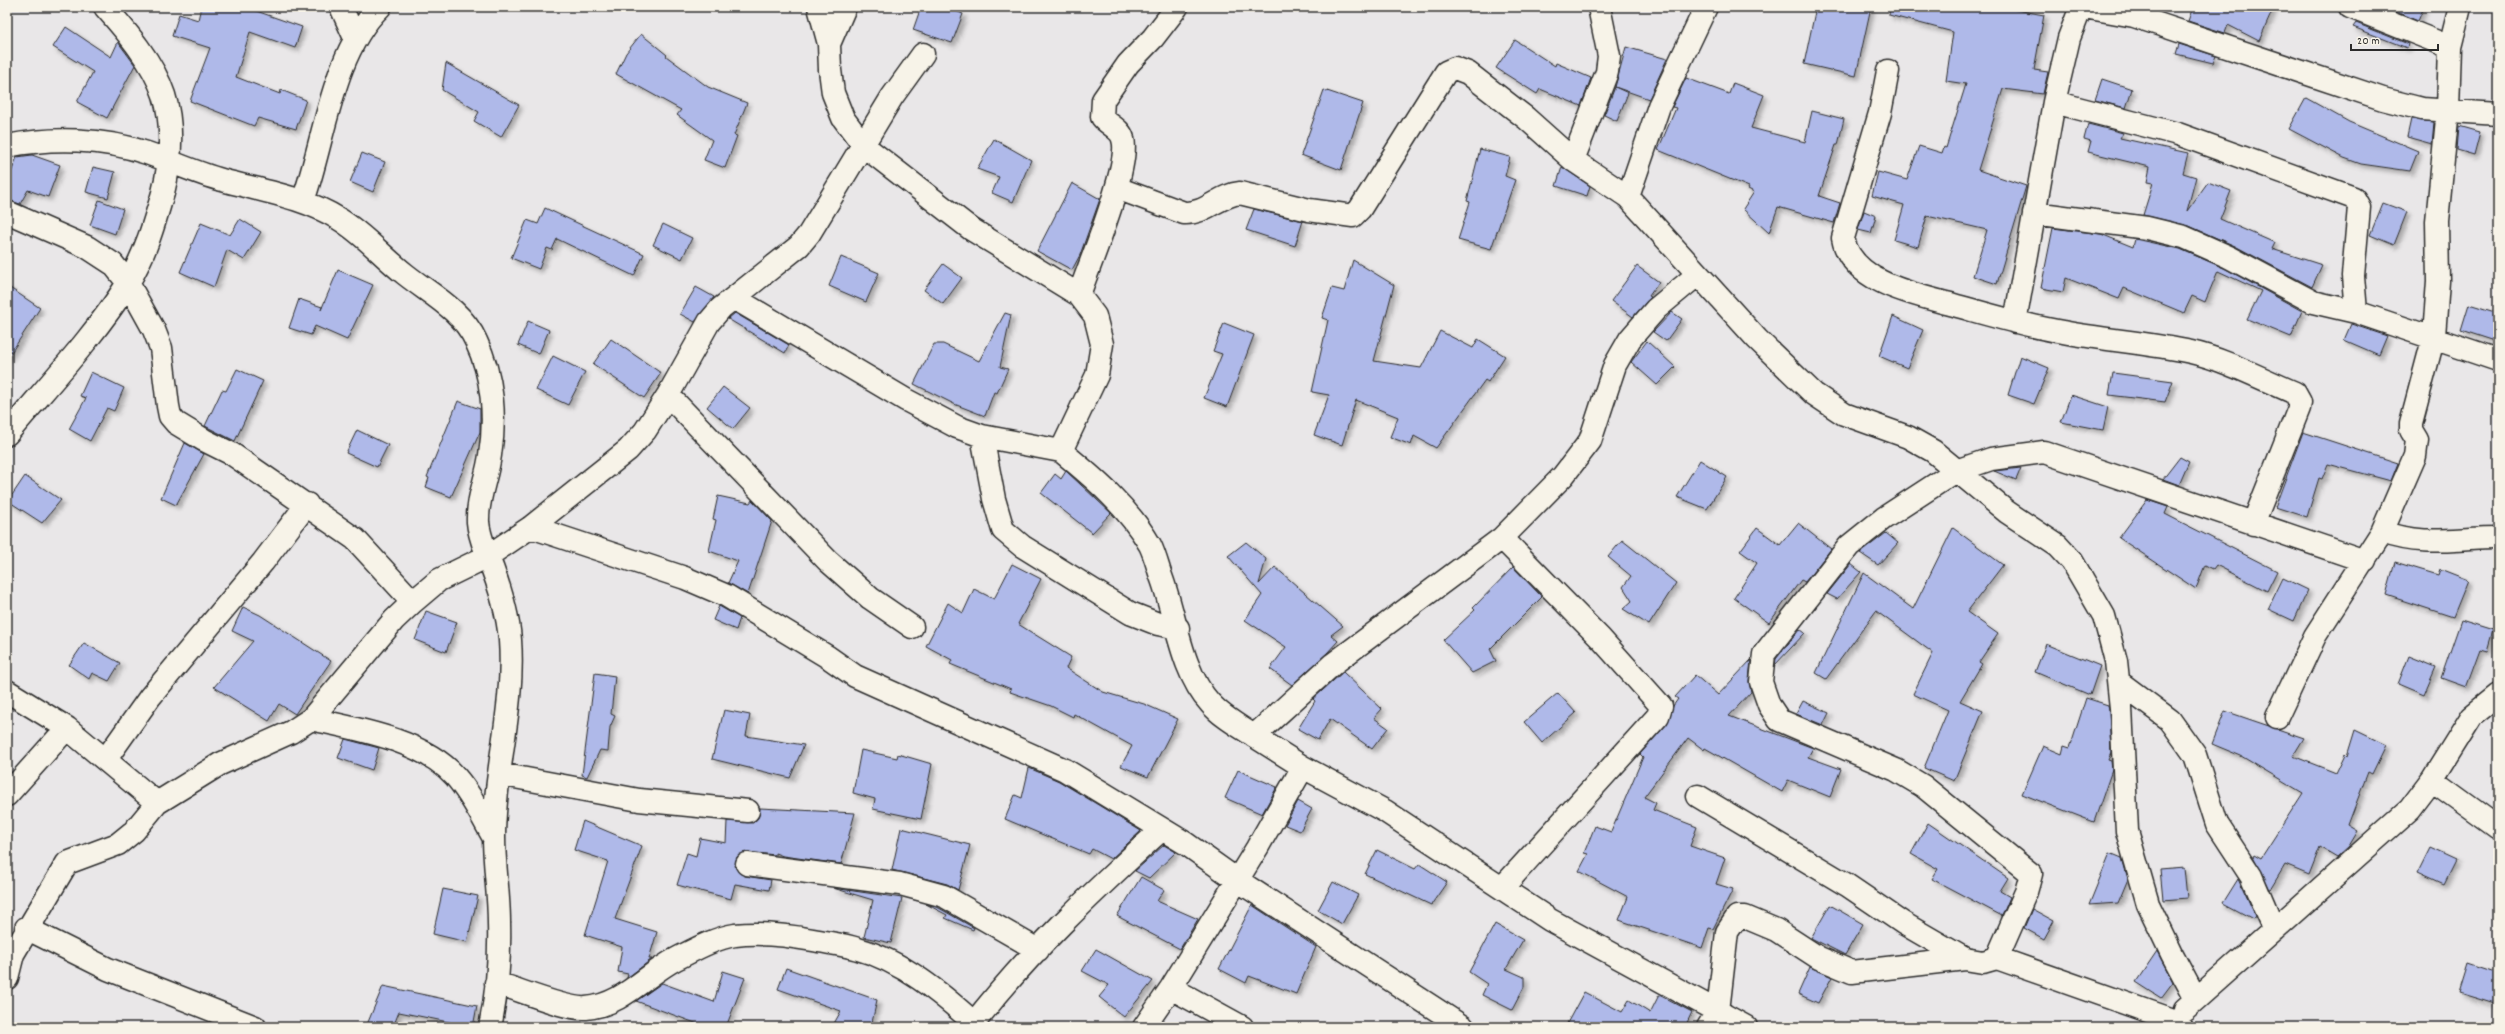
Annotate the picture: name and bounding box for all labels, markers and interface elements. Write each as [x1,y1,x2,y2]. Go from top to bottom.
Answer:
scale bar [2351,26,2438,52]
text: 20 m [2357,33,2380,50]

